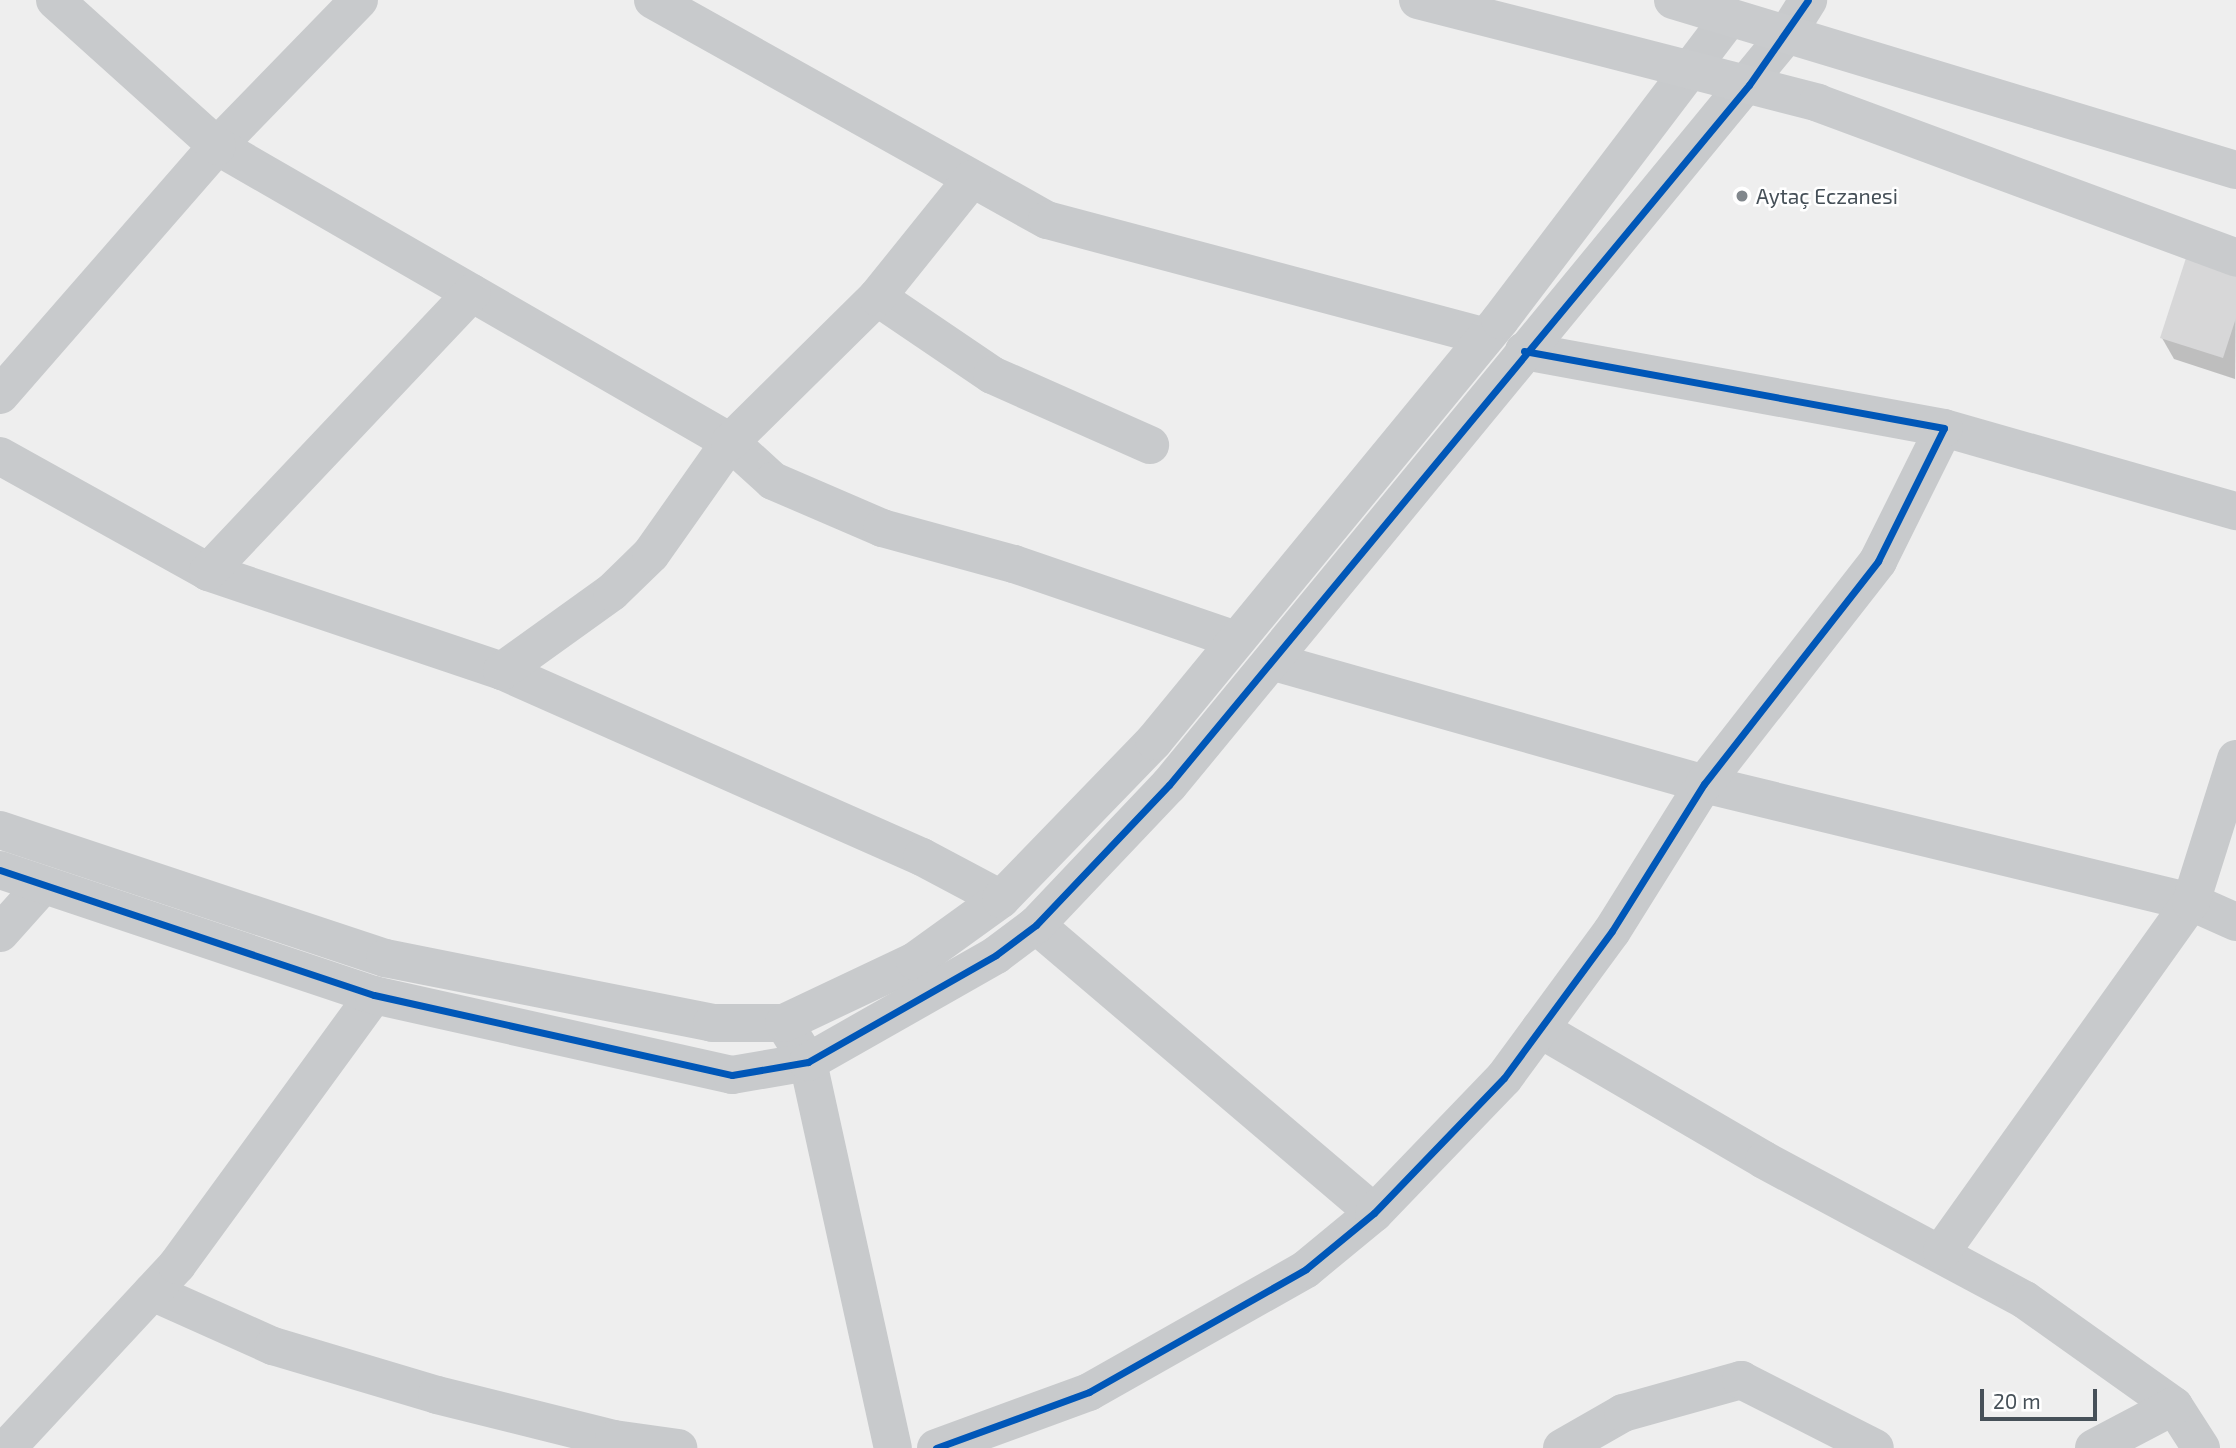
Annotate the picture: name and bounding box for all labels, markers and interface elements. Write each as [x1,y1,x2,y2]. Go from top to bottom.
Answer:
place label: Aytaç Eczanesi [1756,183,1898,209]
marker: Aytaç Eczanesi [1734,188,1750,204]
scale bar [1984,1374,2101,1418]
text: 20 m [1993,1388,2041,1413]

